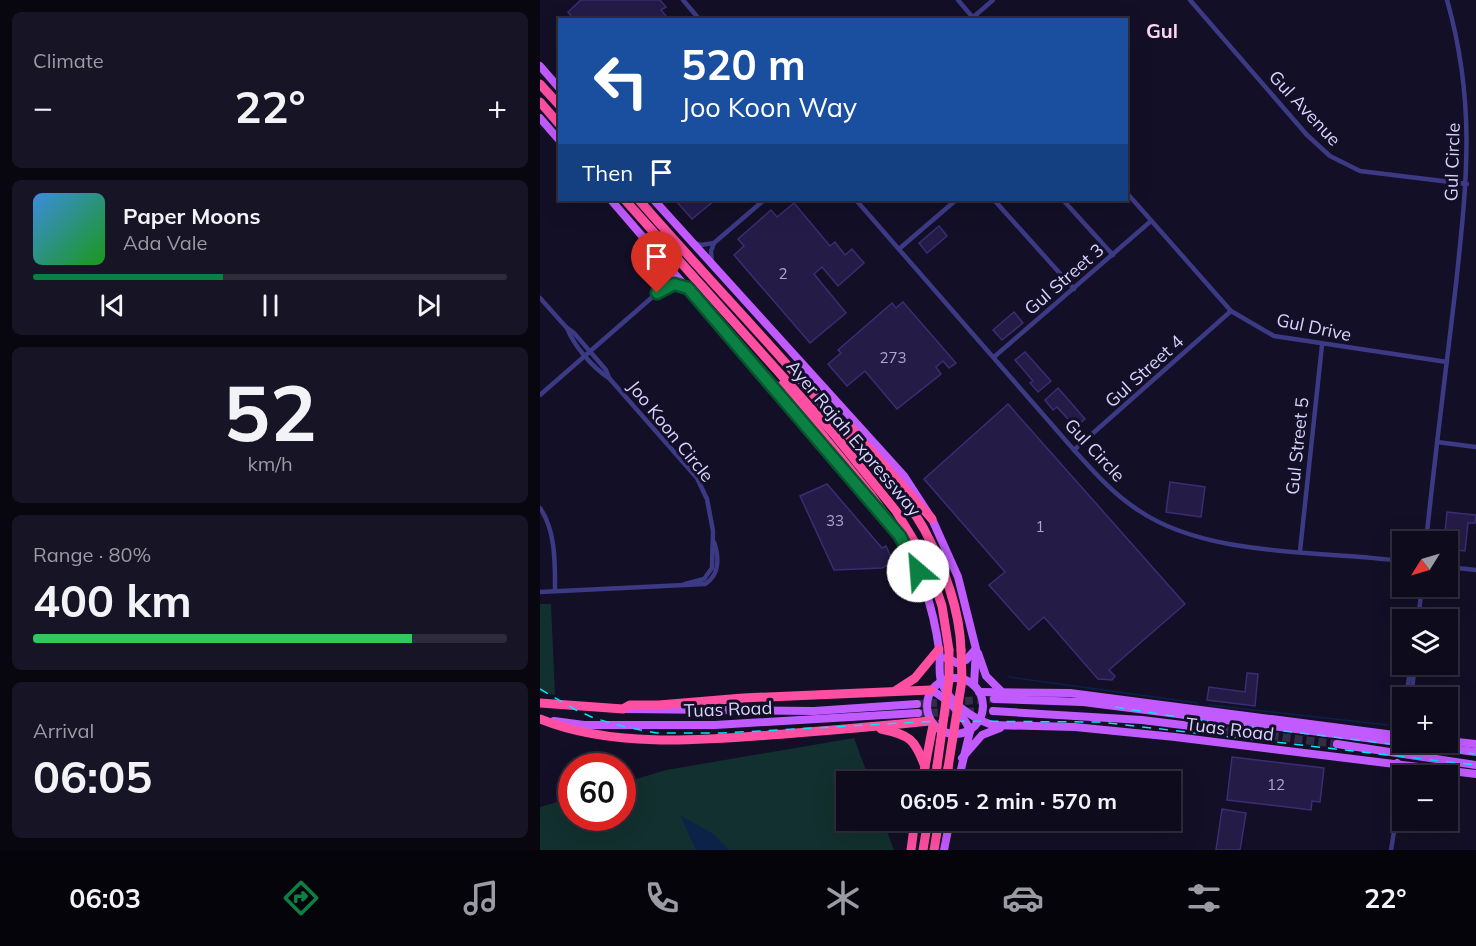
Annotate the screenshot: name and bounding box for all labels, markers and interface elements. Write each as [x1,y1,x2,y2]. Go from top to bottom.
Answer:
district label: Gul [1146,18,1178,43]
text: 520 m [681,38,806,91]
icon: left [582,42,660,120]
text: Climate [33,48,104,73]
street label: Gul Avenue [1264,65,1346,151]
text: 22° [234,78,306,134]
text: − [33,86,53,127]
text: + [487,86,507,127]
text: Joo Koon Way [681,90,857,124]
street label: Gul Circle [1439,122,1465,202]
icon: arrive [645,156,678,189]
text: Then [582,159,633,187]
text: Paper Moons [123,202,261,230]
text: Ada Vale [123,230,207,255]
pin [631,231,682,293]
street label: Gul Street 3 [1020,238,1108,320]
icon: arrive [640,240,673,273]
house number: 2 [778,264,788,283]
icon: previous [96,289,129,322]
icon: pause [254,289,287,322]
icon: next [412,289,445,322]
street label: Gul Drive [1274,308,1354,346]
street label: Gul Street 4 [1100,330,1188,412]
house number: 273 [879,348,907,367]
street label: Ayer Rajah Expressway [782,355,927,521]
text: 52 [223,363,317,461]
street label: Joo Koon Circle [623,376,719,486]
street label: Gul Street 5 [1280,396,1314,496]
street label: Gul Circle [1060,413,1130,487]
text: km/h [247,451,293,476]
house number: 33 [826,511,844,530]
house number: 1 [1035,517,1045,536]
north arrow [1392,531,1458,597]
map controls [1392,531,1458,831]
position arrow [886,539,950,603]
text: Range · 80% [33,542,151,567]
text: 400 km [33,572,192,628]
button: layers [1392,609,1458,675]
button: + [1392,687,1458,753]
street label: Tuas Road [683,696,773,722]
street label: Tuas Road [1185,712,1275,746]
text: Arrival [33,718,94,743]
text: 06:05 [33,748,152,804]
speed limit sign: 60 [558,753,636,831]
button: − [1392,765,1458,831]
house number: 12 [1267,775,1285,794]
text: 06:05 · 2 min · 570 m [900,787,1117,815]
icon: directions [280,877,322,919]
icon: music [460,877,502,919]
icon: phone [641,877,683,919]
icon: climate [822,877,864,919]
icon: car [1002,877,1044,919]
icon: filters [1183,877,1225,919]
text: 06:03 [69,881,141,915]
text: 22° [1364,881,1407,915]

